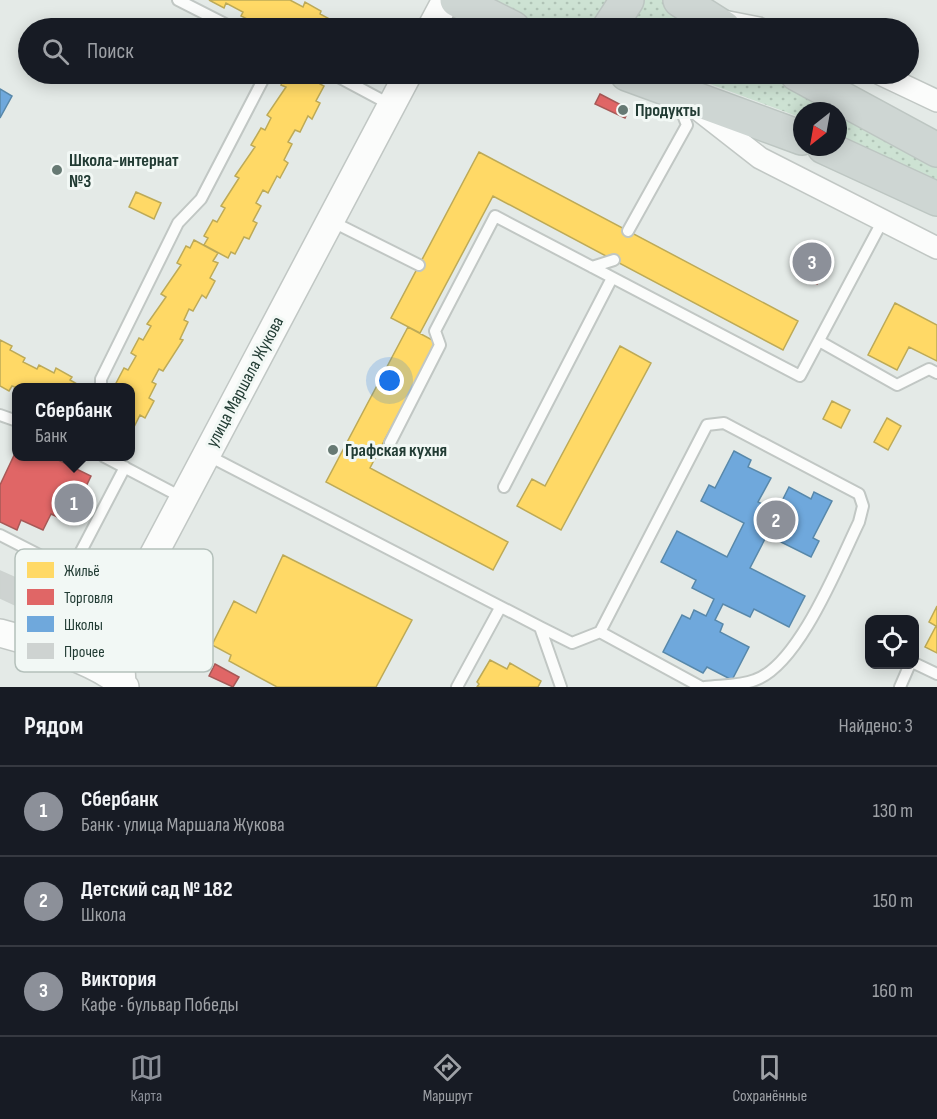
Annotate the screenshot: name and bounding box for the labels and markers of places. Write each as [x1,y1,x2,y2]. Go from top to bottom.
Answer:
place label: Продукты [635,100,701,121]
marker: Продукты [616,103,630,117]
place label: Школа-интернат №3 [69,150,179,192]
marker: Школа-интернат №3 [50,163,64,177]
pin: 3 [792,240,832,284]
place label: Графская кухня [345,440,447,461]
marker: Графская кухня [326,443,340,457]
pin: 1 [54,480,94,526]
pin: 2 [756,498,796,542]

